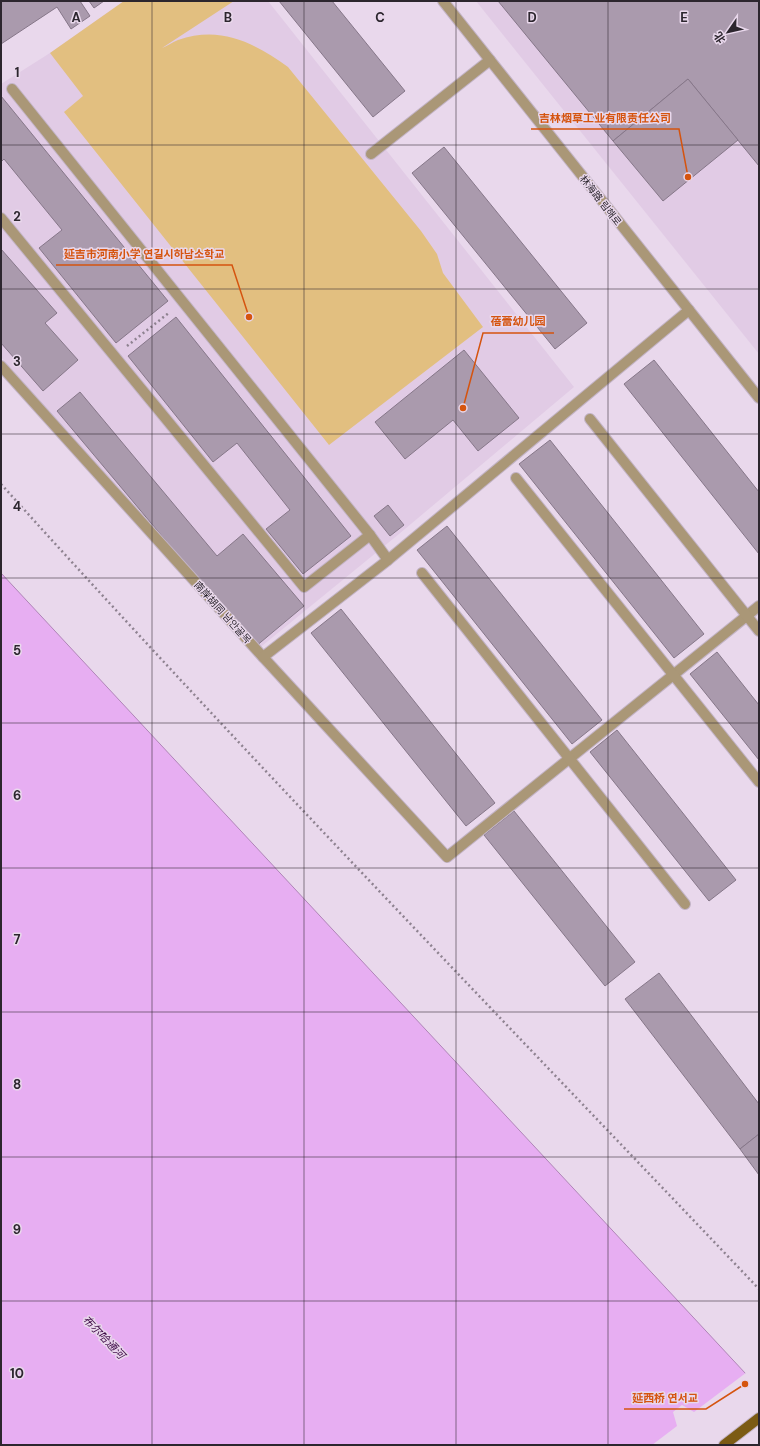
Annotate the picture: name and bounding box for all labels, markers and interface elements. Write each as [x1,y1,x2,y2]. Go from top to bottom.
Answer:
text: A [71,9,81,26]
text: B [224,9,232,26]
text: C [375,9,385,26]
text: D [527,9,537,26]
text: E [680,9,688,26]
north arrow [708,12,748,52]
text: 北 [711,29,729,46]
text: 1 [15,64,19,81]
callout: 吉林烟草工业有限责任公司 [531,106,679,129]
text: 吉林烟草工业有限责任公司 [539,111,671,125]
street label: 林海路 림해로 [577,173,624,228]
text: 2 [13,208,21,225]
callout: 延吉市河南小学 연길시하남소학교 [56,242,232,265]
text: 延吉市河南小学 연길시하남소학교 [64,247,224,261]
callout: 蓓蕾幼儿园 [483,310,554,333]
text: 蓓蕾幼儿园 [491,314,546,328]
text: 3 [13,353,21,370]
text: 4 [13,498,21,515]
street label: 南岸胡同 남안골목 [191,578,254,646]
text: 5 [13,642,21,659]
text: 6 [13,787,21,804]
text: 7 [14,931,21,948]
text: 8 [13,1076,21,1093]
text: 9 [13,1221,21,1238]
water label: 布尔哈通河 [80,1312,130,1363]
text: 10 [10,1365,24,1382]
callout: 延西桥 연서교 [624,1386,706,1409]
text: 延西桥 연서교 [632,1391,698,1405]

